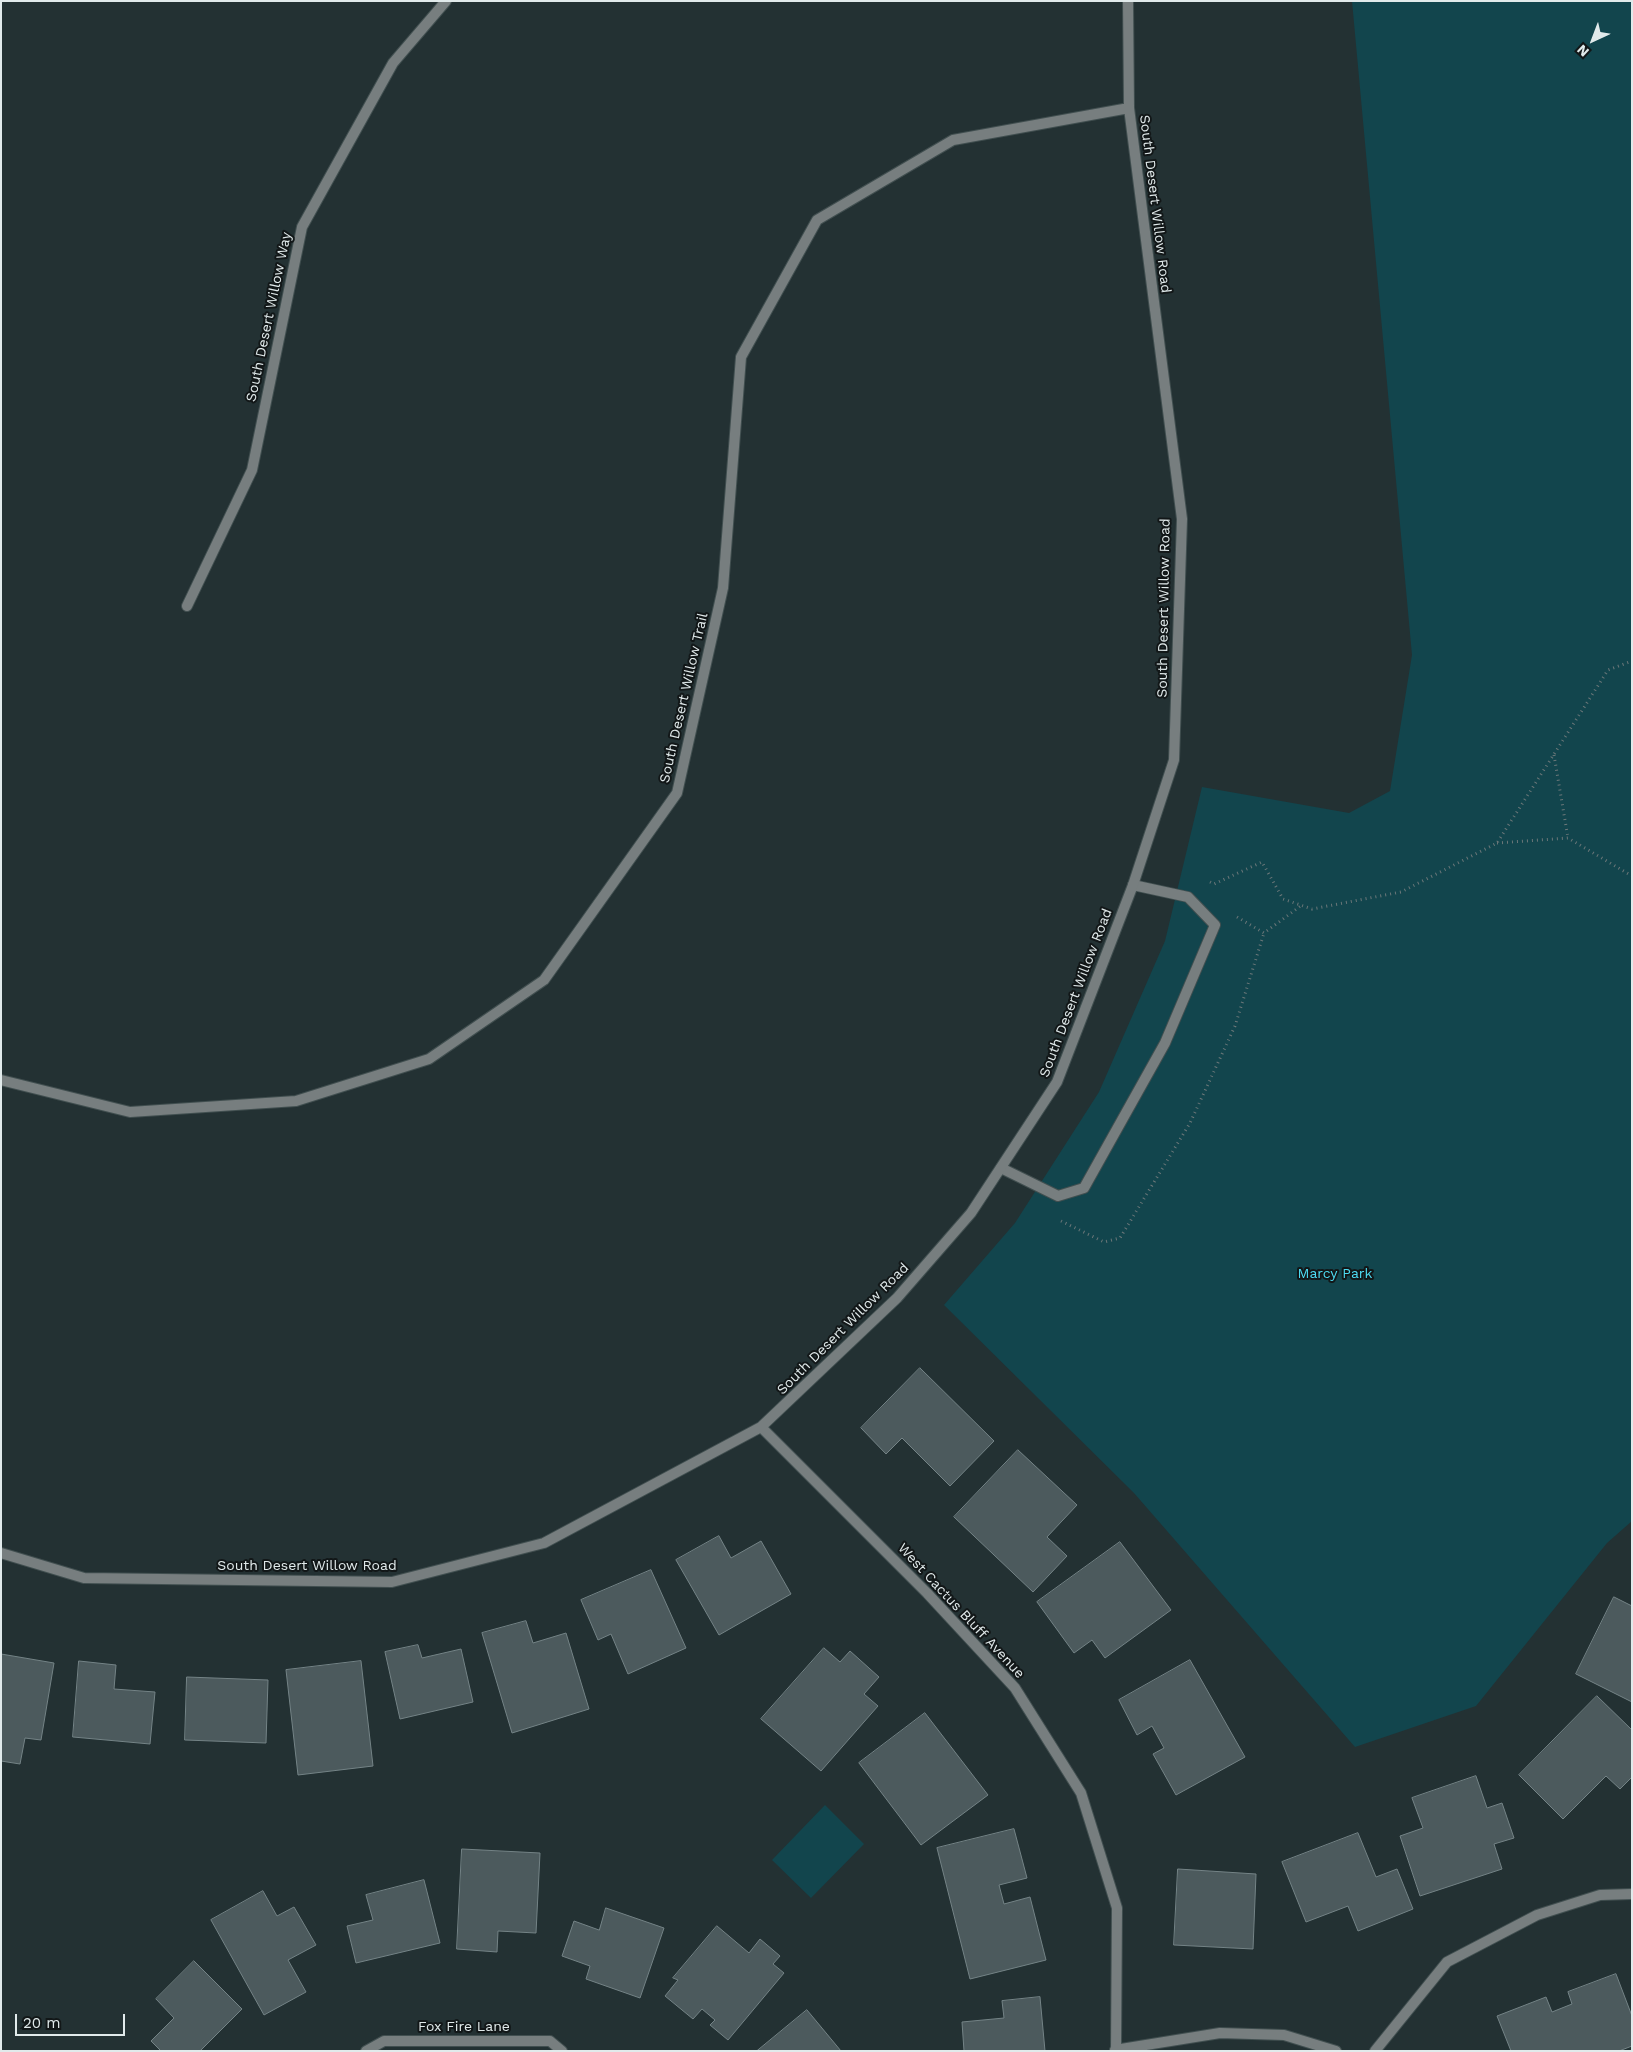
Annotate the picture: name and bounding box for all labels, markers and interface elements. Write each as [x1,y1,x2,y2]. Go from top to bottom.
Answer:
north arrow [1568,15,1618,65]
text: N [1574,42,1592,60]
street label: South Desert Willow Road [1136,114,1174,294]
street label: South Desert Willow Way [243,231,295,403]
street label: South Desert Willow Road [1154,518,1174,698]
street label: South Desert Willow Trail [656,611,712,785]
street label: South Desert Willow Road [1036,906,1116,1080]
street label: South Desert Willow Road [774,1260,912,1398]
park label: Marcy Park [1298,1266,1372,1282]
street label: West Cactus Bluff Avenue [894,1540,1028,1682]
street label: South Desert Willow Road [217,1558,397,1574]
scale bar [18,2004,128,2036]
text: 20 m [23,2014,61,2032]
street label: Fox Fire Lane [418,2019,510,2035]

